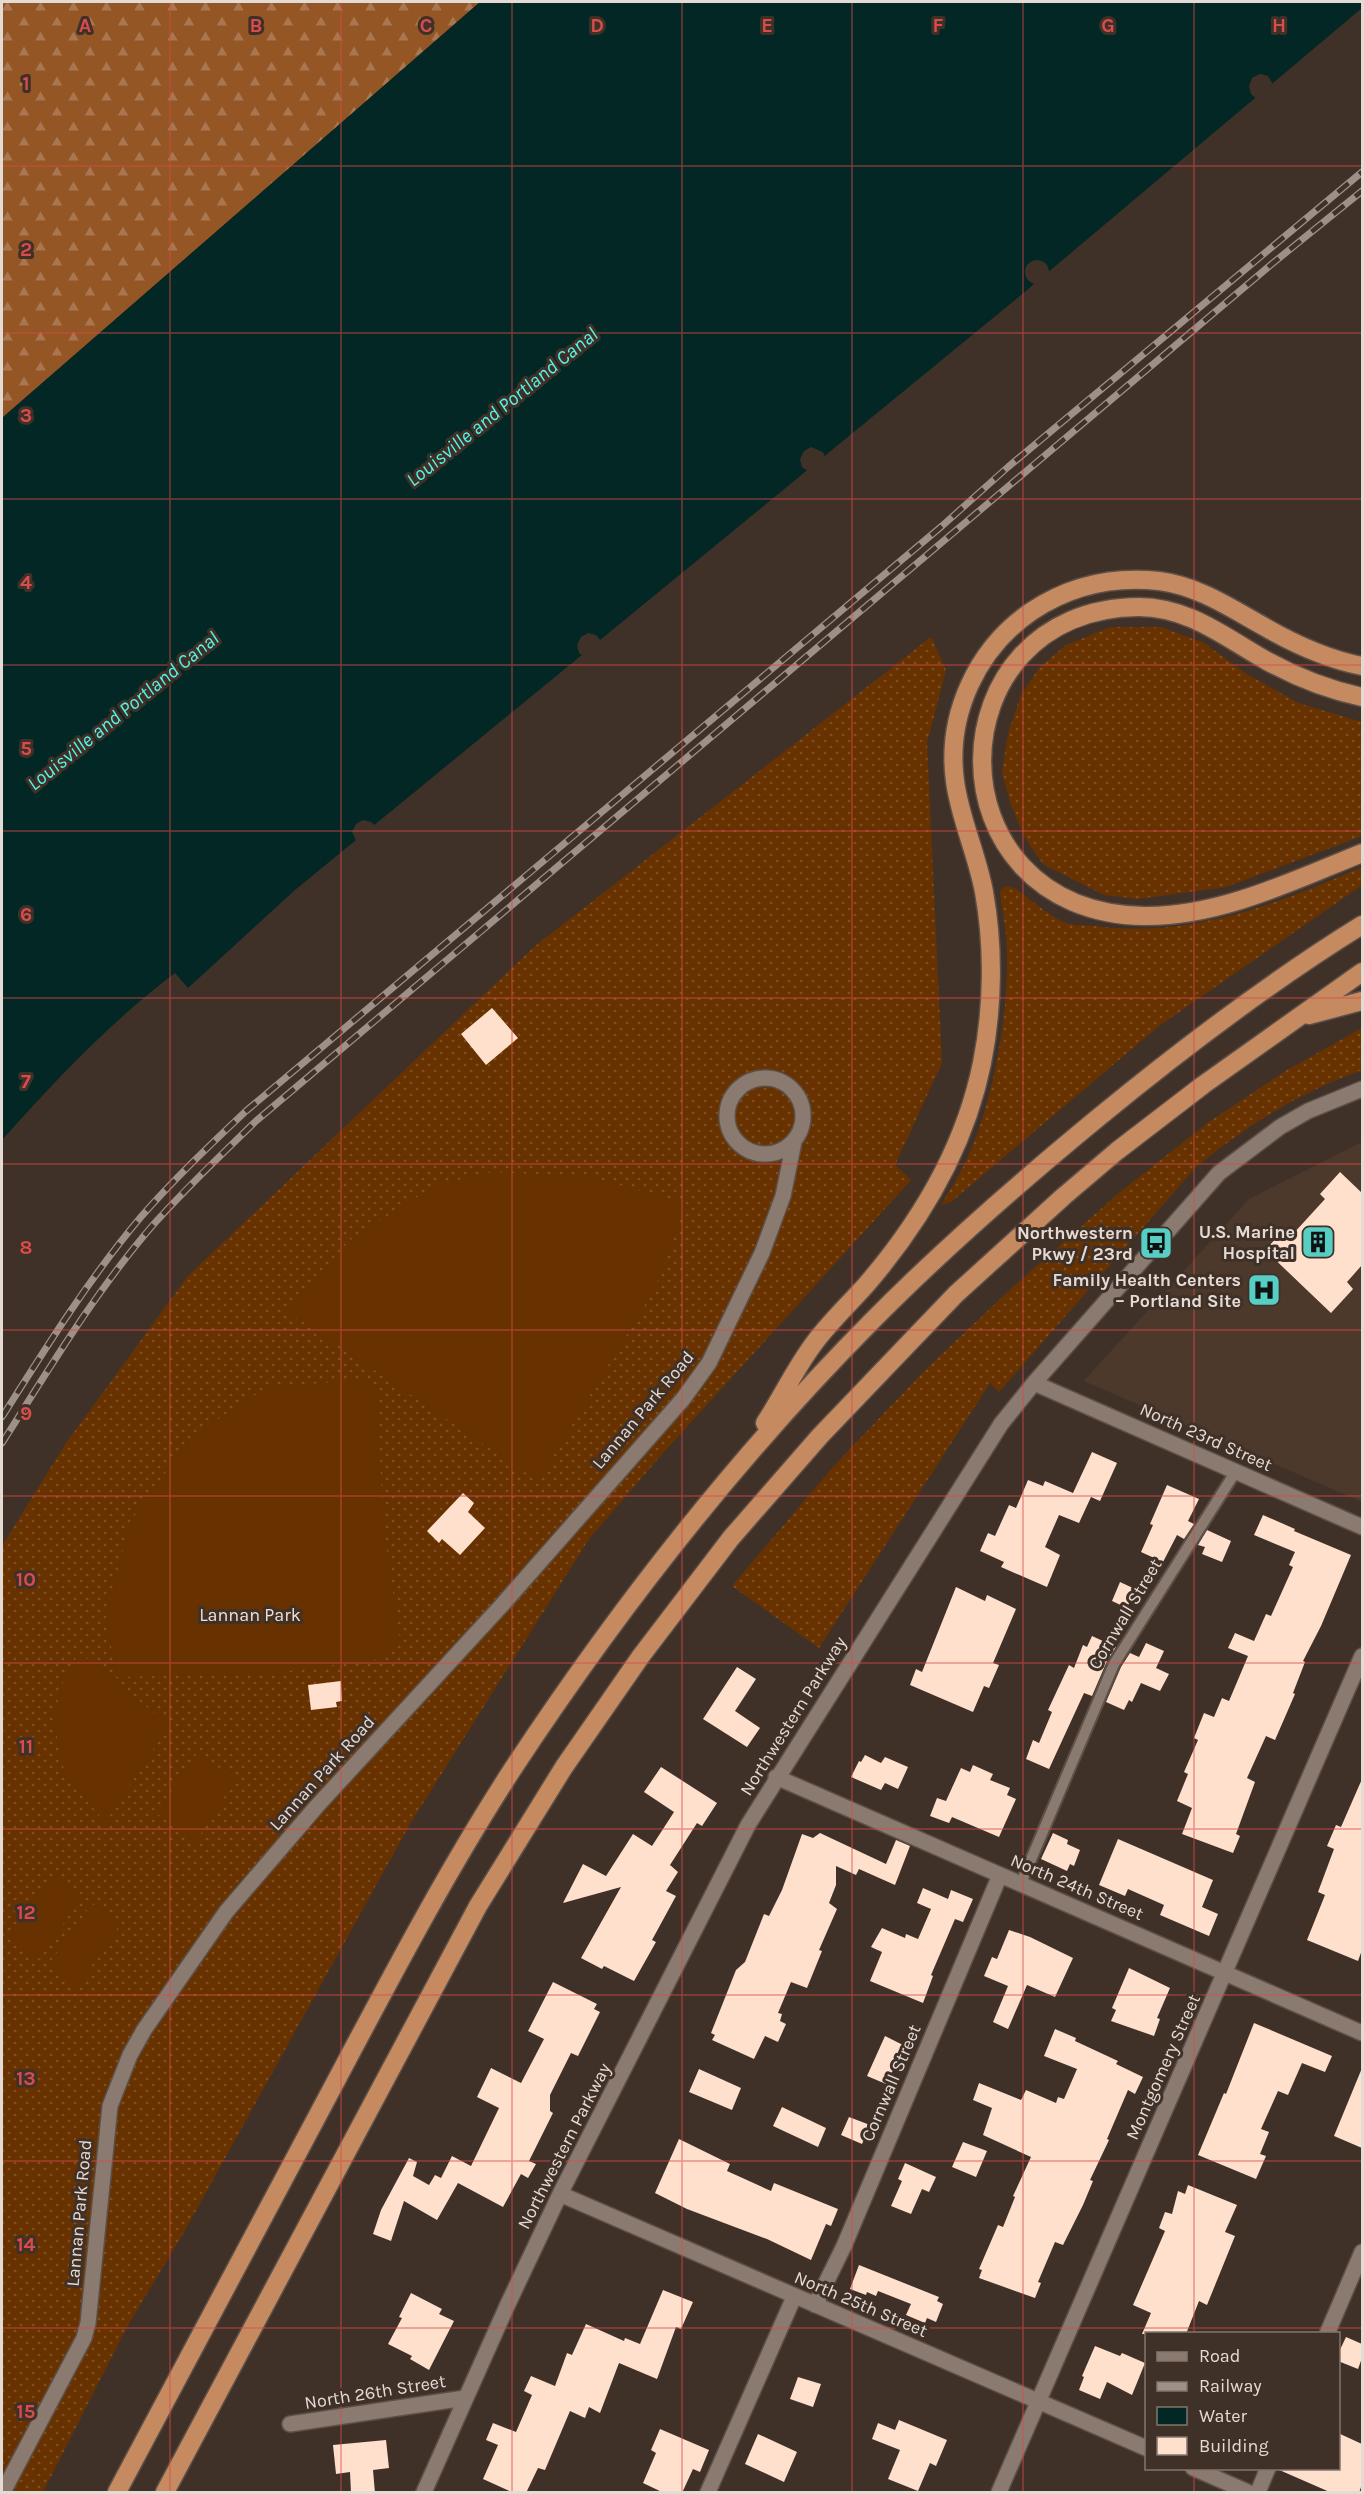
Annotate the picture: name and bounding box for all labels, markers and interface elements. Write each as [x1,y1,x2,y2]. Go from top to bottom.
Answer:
text: A [79,14,92,37]
text: B [250,14,262,37]
text: C [420,14,432,37]
text: D [590,14,604,37]
text: E [761,14,773,37]
text: F [933,14,944,37]
text: G [1101,14,1115,37]
text: H [1272,14,1286,37]
text: 1 [22,72,30,95]
text: 2 [20,238,32,261]
water label: Louisville and Portland Canal [402,323,602,491]
text: 3 [20,404,32,427]
text: 4 [20,571,32,594]
water label: Louisville and Portland Canal [23,627,223,795]
text: 5 [20,737,32,760]
text: 6 [20,903,32,926]
text: 7 [21,1070,31,1093]
place label: U.S. Marine Hospital [1199,1221,1295,1264]
place label: Northwestern Pkwy / 23rd [1017,1222,1133,1265]
building icon: U.S. Marine Hospital [1300,1224,1336,1260]
bus stop icon: Northwestern Pkwy / 23rd [1138,1225,1174,1261]
text: 8 [20,1236,32,1259]
place label: Family Health Centers – Portland Site [1053,1269,1241,1312]
hospital icon: Family Health Centers – Portland Site [1246,1272,1282,1308]
street label: Lannan Park Road [587,1346,699,1474]
street label: North 23rd Street [1136,1398,1276,1476]
text: 9 [20,1402,32,1425]
street label: Cornwall Street [1083,1555,1167,1673]
text: 10 [16,1568,36,1591]
park label: Lannan Park [199,1604,301,1626]
street label: Northwestern Parkway [735,1632,851,1800]
street label: Lannan Park Road [265,1711,379,1835]
text: 11 [19,1735,33,1758]
street label: North 24th Street [1007,1849,1147,1925]
text: 12 [16,1901,36,1924]
street label: Montgomery Street [1121,1990,1205,2143]
street label: Cornwall Street [856,2021,926,2145]
street label: Northwestern Parkway [513,2059,616,2233]
text: 13 [16,2067,36,2090]
street label: Lannan Park Road [62,2139,96,2287]
text: 14 [16,2233,36,2256]
street label: North 25th Street [791,2266,931,2342]
legend [1145,2332,1340,2470]
text: Road [1199,2345,1240,2367]
street label: North 26th Street [303,2370,447,2414]
text: Railway [1199,2375,1262,2397]
text: 15 [17,2400,35,2423]
text: Water [1199,2405,1247,2427]
text: Building [1199,2435,1269,2457]

